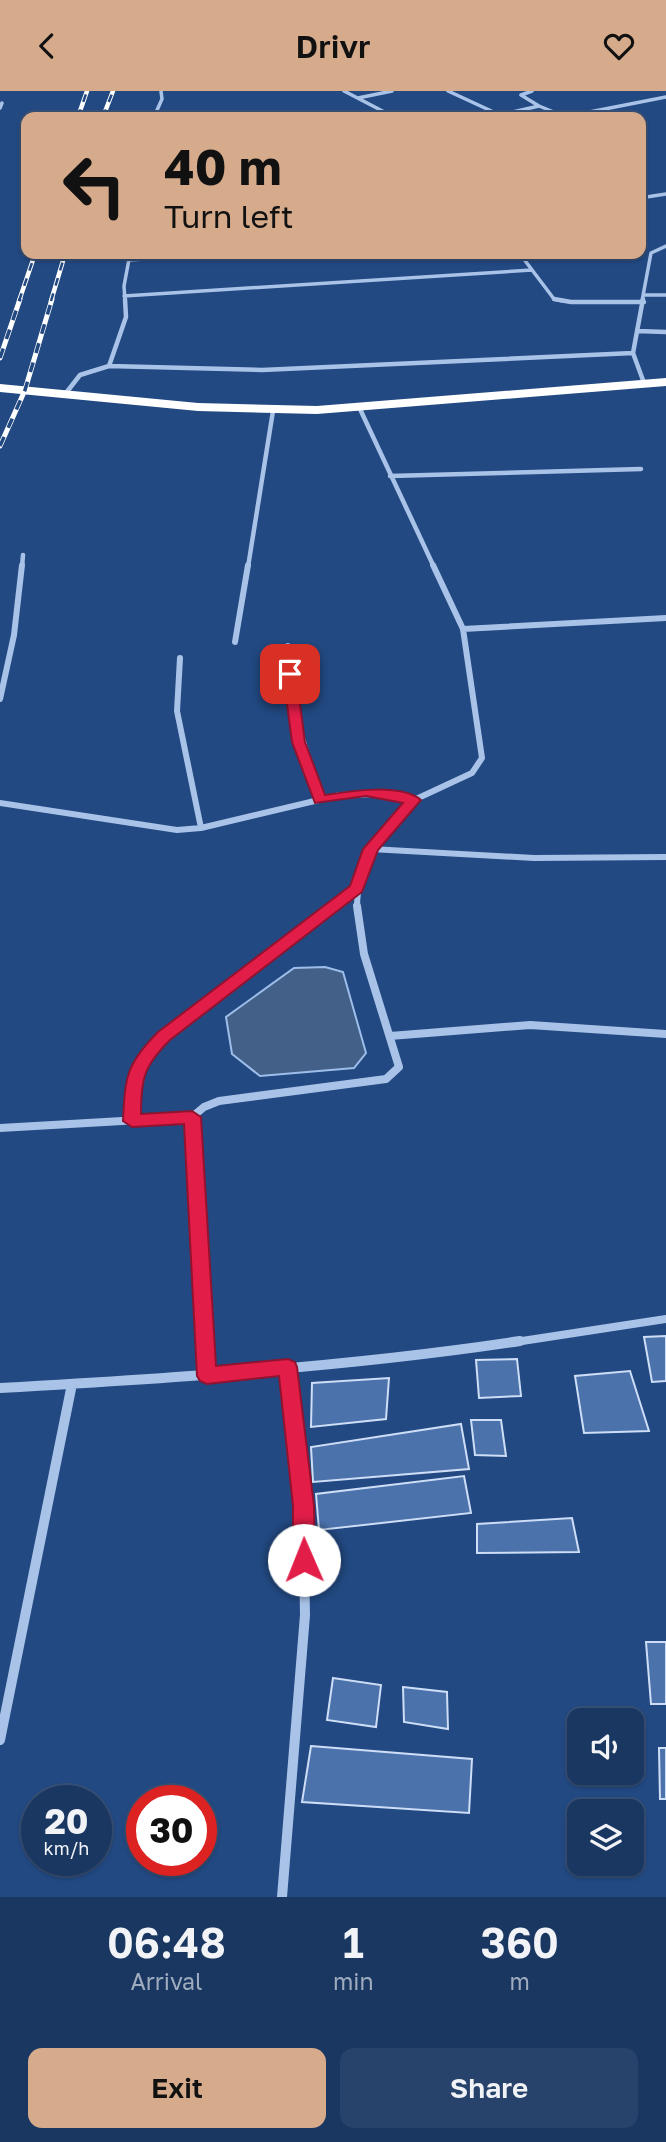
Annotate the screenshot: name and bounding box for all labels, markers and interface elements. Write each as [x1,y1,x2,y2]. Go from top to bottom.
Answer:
icon: back [28,27,66,65]
text: Drivr [296,27,370,65]
icon: heart [600,27,638,65]
text: 40 m [164,137,282,196]
icon: left [49,140,140,231]
text: Turn left [164,197,293,235]
pin [260,644,320,704]
icon: arrive [271,655,309,693]
position arrow [267,1523,341,1597]
map controls [567,1708,644,1876]
button: sound [567,1708,644,1785]
speed limit sign: 30 [126,1785,217,1876]
button: layers [567,1799,644,1876]
text: 20 [44,1800,89,1842]
text: km/h [44,1837,89,1859]
text: 06:48 [107,1917,226,1967]
text: 1 [343,1917,364,1967]
text: 360 [481,1917,559,1967]
text: Arrival [130,1967,202,1995]
text: min [333,1967,374,1995]
text: m [510,1967,530,1995]
button: Exit [28,2048,326,2128]
button: Share [340,2048,638,2128]

